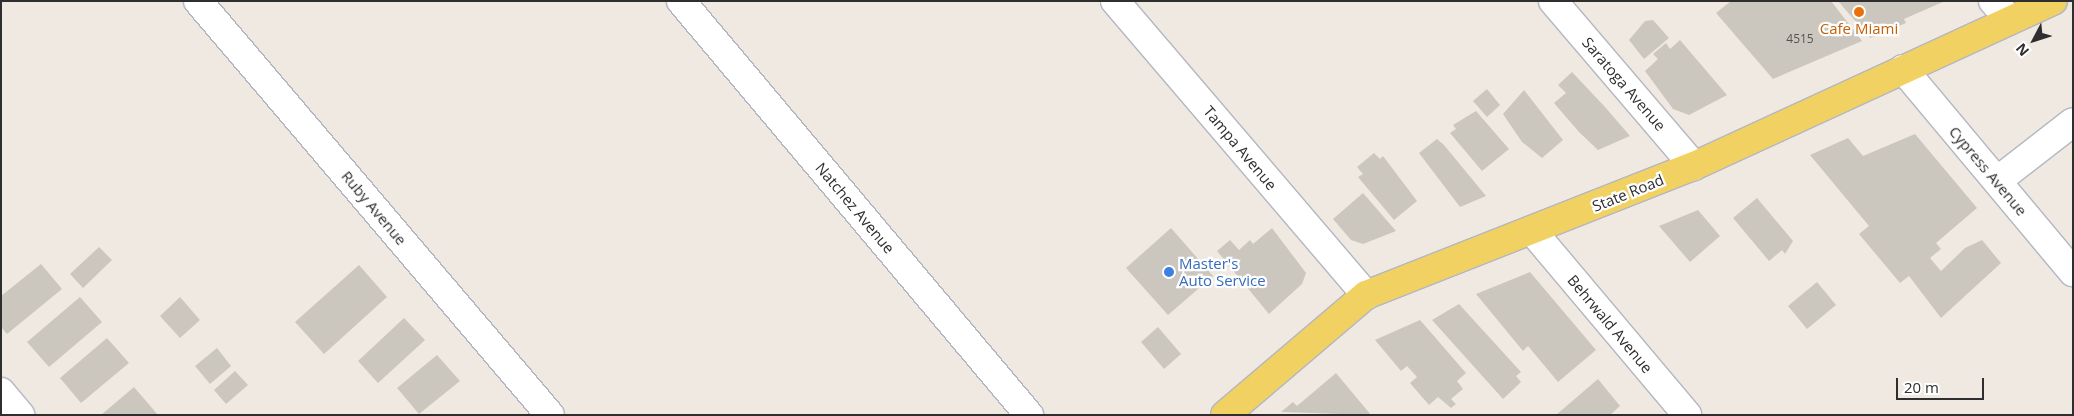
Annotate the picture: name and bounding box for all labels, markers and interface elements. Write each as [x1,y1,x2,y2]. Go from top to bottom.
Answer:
marker: Cafe Miami [1853,6,1865,18]
north arrow [2009,15,2059,65]
place label: Cafe Miami [1820,20,1898,38]
house number: 4515 [1786,32,1814,46]
street label: Saratoga Avenue [1579,34,1669,134]
text: N [2011,39,2033,60]
street label: Tampa Avenue [1200,102,1280,194]
street label: Cypress Avenue [1945,123,2031,219]
street label: Natchez Avenue [812,159,898,257]
street label: Ruby Avenue [338,167,410,249]
street label: State Road [1590,171,1666,215]
place label: Master's Auto Service [1179,254,1266,289]
marker: Master's Auto Service [1163,266,1175,278]
street label: Behrwald Avenue [1564,271,1656,377]
scale bar [1899,368,1986,400]
text: 20 m [1904,377,1939,397]

